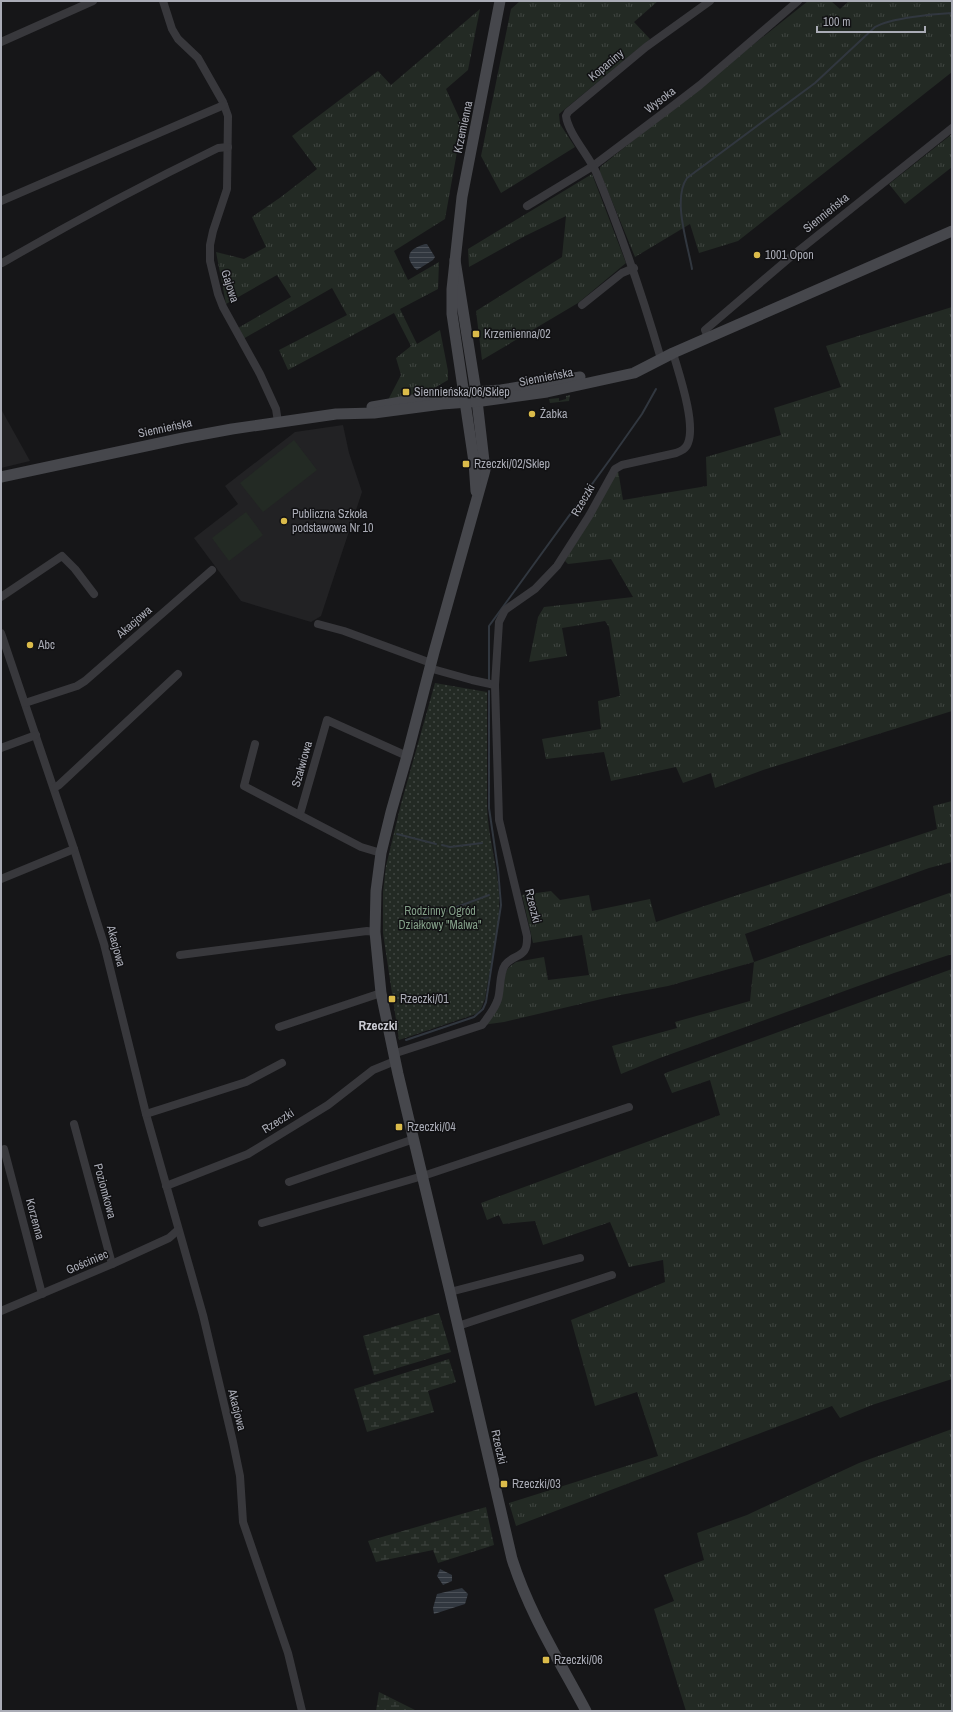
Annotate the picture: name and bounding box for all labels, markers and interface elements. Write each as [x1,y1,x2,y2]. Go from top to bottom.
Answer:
scale bar [817,8,925,34]
text: 100 m [823,14,850,30]
street label: Kopaniny [585,45,627,84]
street label: Wysoka [641,83,679,117]
street label: Krzemienna [450,99,476,155]
street label: Siennieńska [800,189,853,236]
place label: 1001 Opon [765,247,814,263]
marker: 1001 Opon [752,250,762,260]
street label: Gajowa [217,268,243,305]
place label: Krzemienna/02 [484,326,551,342]
marker: Krzemienna/02 [471,329,481,339]
street label: Siennieńska [518,364,575,390]
place label: Siennieńska/06/Sklep [414,384,510,400]
marker: Siennieńska/06/Sklep [401,387,411,397]
place label: Żabka [540,406,568,422]
marker: Żabka [527,409,537,419]
street label: Siennieńska [137,414,194,442]
place label: Rzeczki/02/Sklep [474,456,550,472]
marker: Rzeczki/02/Sklep [461,459,471,469]
street label: Rzeczki [567,481,599,519]
place label: Publiczna Szkoła podstawowa Nr 10 [292,506,374,536]
marker: Publiczna Szkoła podstawowa Nr 10 [279,516,289,526]
street label: Akacjowa [112,602,156,643]
place label: Abc [37,637,55,653]
marker: Abc [25,640,35,650]
street label: Szałwiowa [288,739,316,789]
street label: Rzeczki [521,887,545,925]
park label: Rodzinny Ogród Działkowy "Malwa" [399,903,482,933]
street label: Akacjowa [103,923,129,969]
place label: Rzeczki/01 [400,991,449,1007]
marker: Rzeczki/01 [387,994,397,1004]
district label: Rzeczki [358,1017,398,1034]
street label: Rzeczki [259,1105,297,1137]
place label: Rzeczki/04 [407,1119,456,1135]
marker: Rzeczki/04 [394,1122,404,1132]
street label: Poziomkowa [90,1162,120,1221]
street label: Korzenna [22,1197,48,1242]
street label: Gościniec [63,1246,111,1278]
street label: Akacjowa [224,1387,250,1433]
street label: Rzeczki [487,1428,511,1466]
place label: Rzeczki/03 [512,1476,561,1492]
marker: Rzeczki/03 [499,1479,509,1489]
place label: Rzeczki/06 [554,1652,603,1668]
marker: Rzeczki/06 [541,1655,551,1665]

